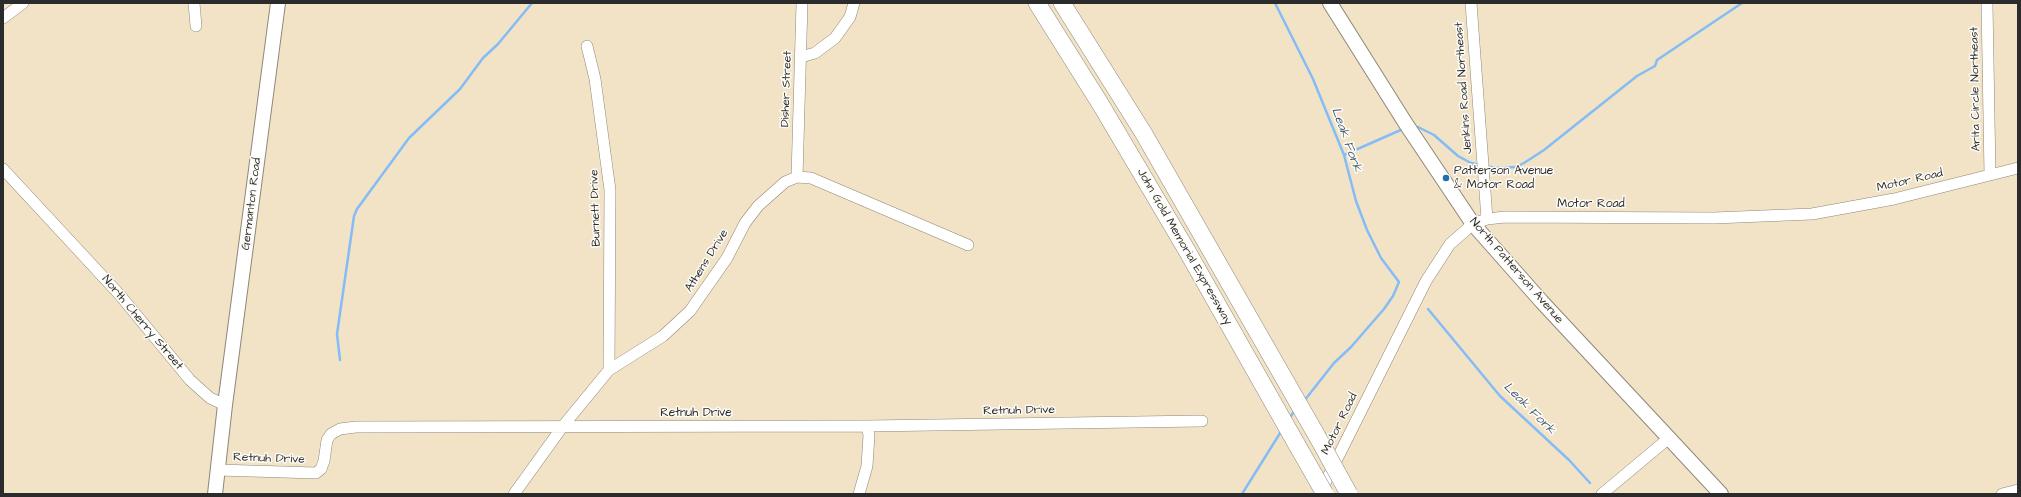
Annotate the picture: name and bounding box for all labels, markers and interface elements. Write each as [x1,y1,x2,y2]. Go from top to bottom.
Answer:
street label: Jenkins Road Northeast [1452,21,1476,155]
street label: Arita Circle Northeast [1968,27,1984,151]
street label: Disher Street [778,51,796,127]
water label: Leak Fork [1327,106,1365,174]
street label: Germanton Road [239,157,265,251]
place label: Patterson Avenue & Motor Road [1454,164,1553,192]
street label: John Gold Memorial Expressway [1133,166,1235,328]
street label: Motor Road [1876,166,1944,196]
street label: Burnett Drive [587,169,605,247]
marker: Patterson Avenue & Motor Road [1441,173,1451,183]
street label: Motor Road [1557,197,1625,211]
street label: North Patterson Avenue [1466,215,1566,327]
street label: Athens Drive [682,227,732,295]
street label: North Cherry Street [98,273,186,373]
water label: Leak Fork [1500,380,1558,438]
street label: Motor Road [1319,391,1361,457]
street label: Retnuh Drive [983,403,1055,419]
street label: Retnuh Drive [660,406,732,420]
street label: Retnuh Drive [233,451,305,467]

